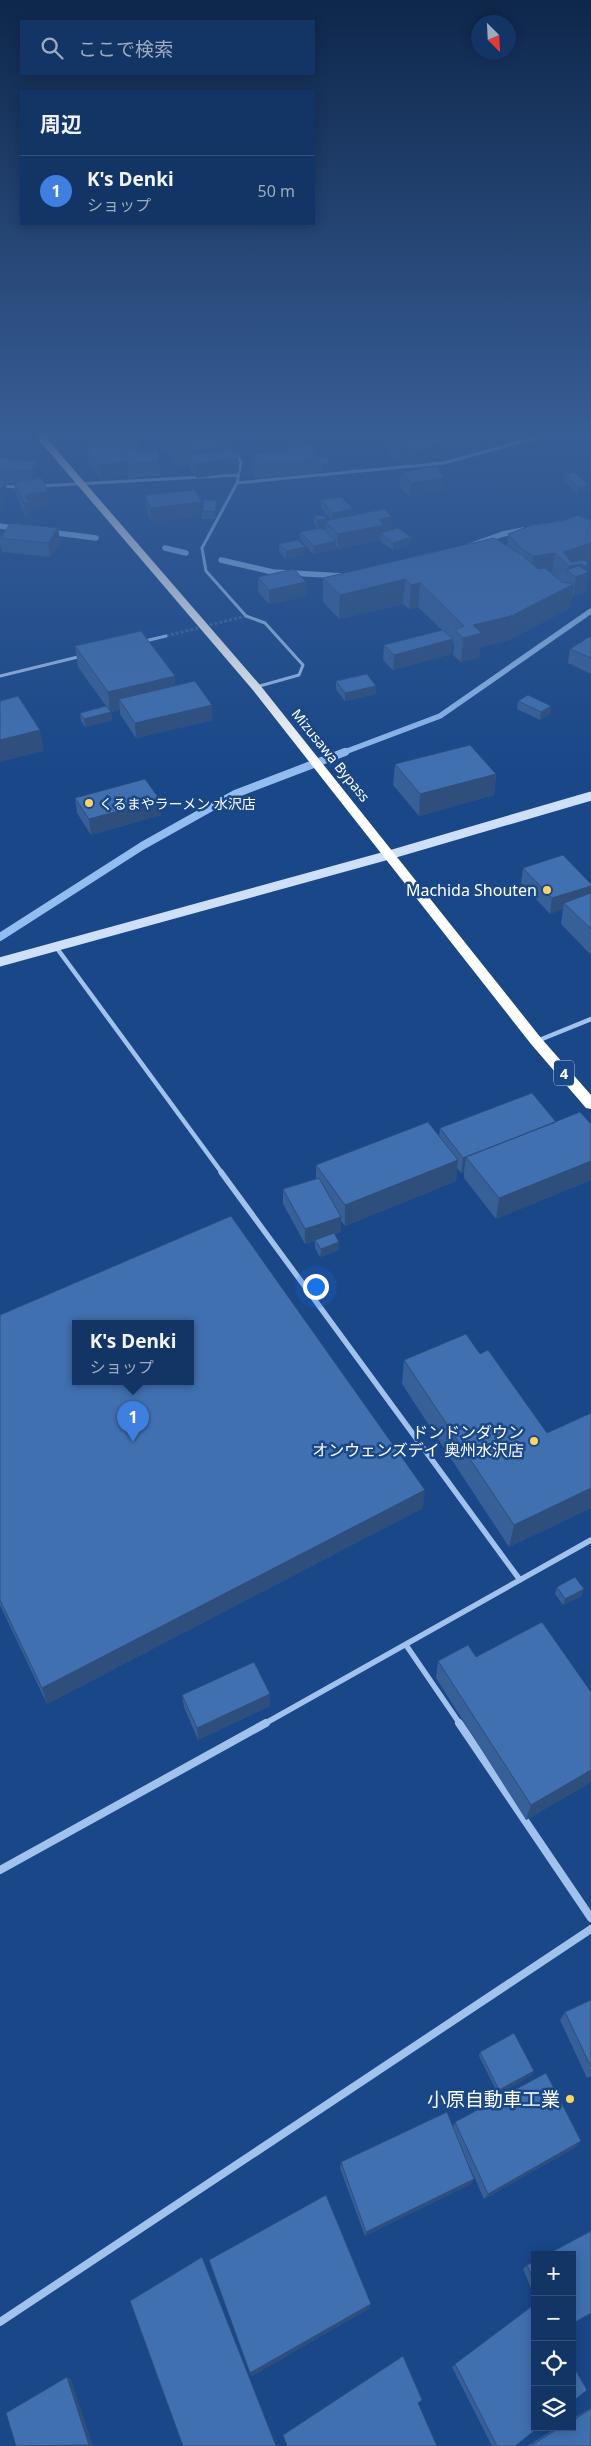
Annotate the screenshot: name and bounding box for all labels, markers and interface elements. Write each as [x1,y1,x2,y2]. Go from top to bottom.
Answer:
north arrow [471,15,516,60]
search box [20,20,315,75]
icon: search [38,34,66,62]
text: ここで検索 [78,36,173,62]
text: 周辺 [40,110,82,138]
text: K's Denki [87,166,174,192]
text: 1 [51,180,61,202]
text: 50 m [258,180,295,202]
text: ショップ [87,194,151,216]
street label: Mizusawa Bypass [288,704,375,806]
place label: くるまやラーメン 水沢店 [99,794,256,813]
marker: くるまやラーメン 水沢店 [83,797,95,809]
place label: Machida Shouten [406,879,537,901]
marker: Machida Shouten [541,884,553,896]
road number: 4 [554,1060,574,1086]
your location [303,1274,329,1300]
popup [72,1320,194,1385]
text: K's Denki [90,1328,176,1354]
text: ショップ [90,1356,154,1378]
pin: 1 [117,1401,149,1442]
place label: ドンドンダウン オンウェンズデイ 奥州水沢店 [312,1421,524,1461]
marker: ドンドンダウン オンウェンズデイ 奥州水沢店 [528,1435,540,1447]
place label: 小原自動車工業 [427,2086,560,2112]
marker: 小原自動車工業 [564,2093,576,2105]
map controls [531,2251,576,2431]
button: + [531,2251,576,2296]
button: − [531,2296,576,2341]
button: locate [531,2341,576,2386]
button: layers [531,2386,576,2431]

